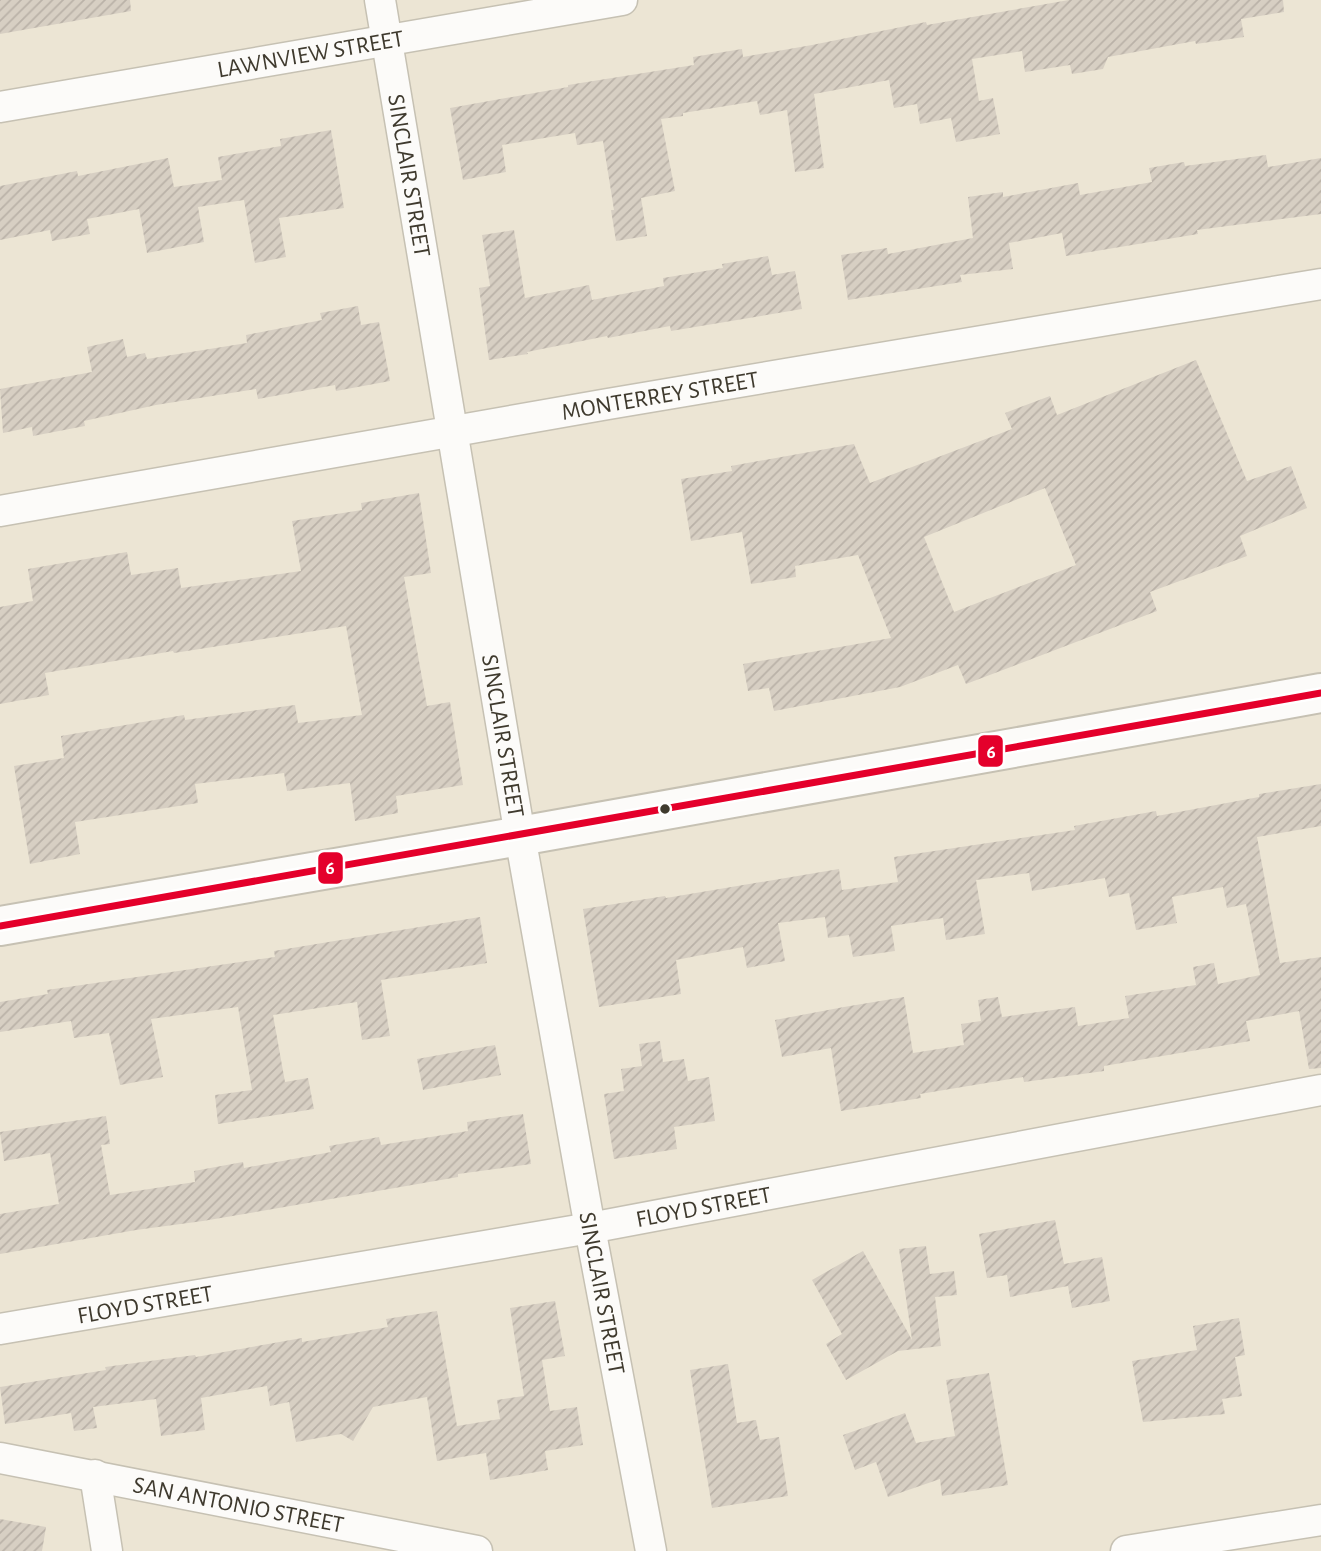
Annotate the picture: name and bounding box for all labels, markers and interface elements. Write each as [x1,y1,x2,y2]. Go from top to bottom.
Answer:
street label: LAWNVIEW STREET [216,27,406,82]
street label: SINCLAIR STREET [383,92,434,259]
street label: MONTERREY STREET [560,368,761,425]
street label: SINCLAIR STREET [477,653,528,819]
line badge: 6 [977,734,1004,768]
text: 6 [986,743,996,762]
unlabelled marker [658,802,672,816]
line badge: 6 [317,851,344,885]
text: 6 [325,859,335,878]
street label: FLOYD STREET [634,1183,773,1232]
street label: SINCLAIR STREET [574,1210,628,1377]
street label: FLOYD STREET [75,1282,215,1329]
street label: SAN ANTONIO STREET [131,1473,346,1538]

